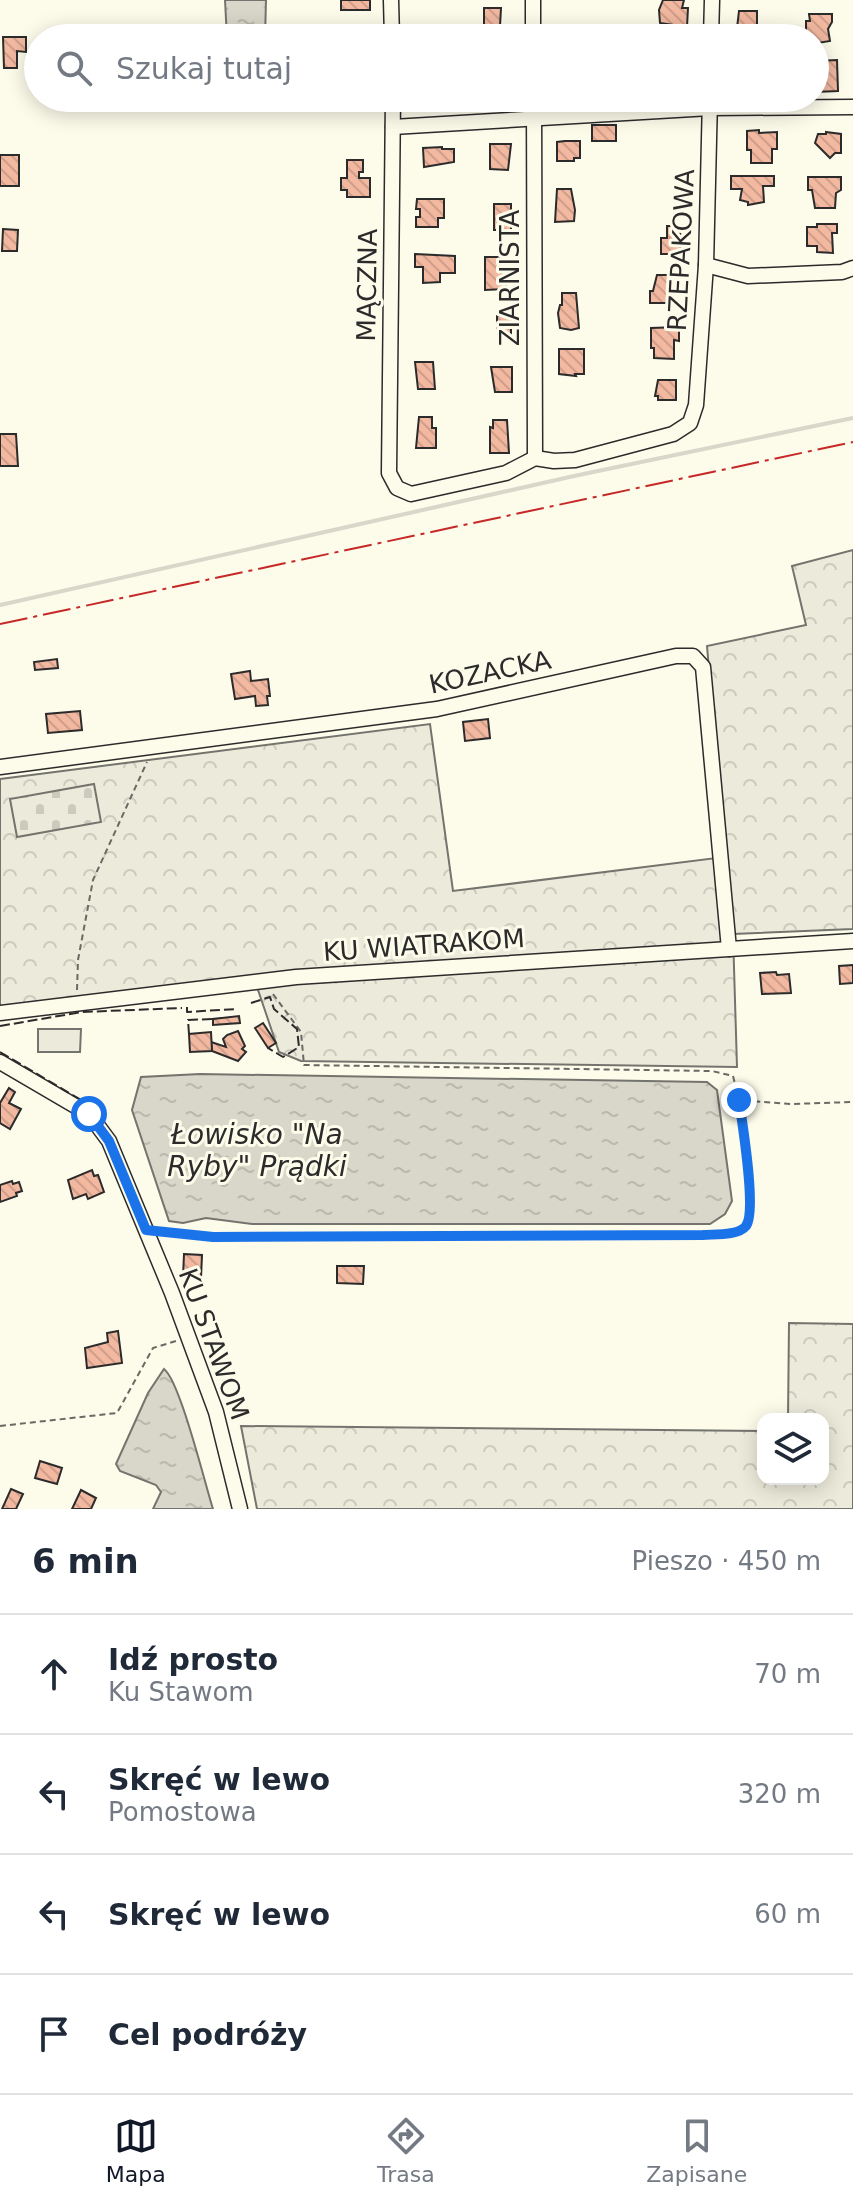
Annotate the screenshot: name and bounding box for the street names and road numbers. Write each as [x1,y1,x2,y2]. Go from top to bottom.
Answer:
street label: RZEPAKOWA [662,168,700,332]
street label: ZIARNISTA [495,209,525,346]
street label: MĄCZNA [351,228,383,342]
street label: KOZACKA [426,644,554,700]
street label: KU WIATRAKOM [322,923,526,967]
street label: KU STAWOM [173,1264,255,1424]

